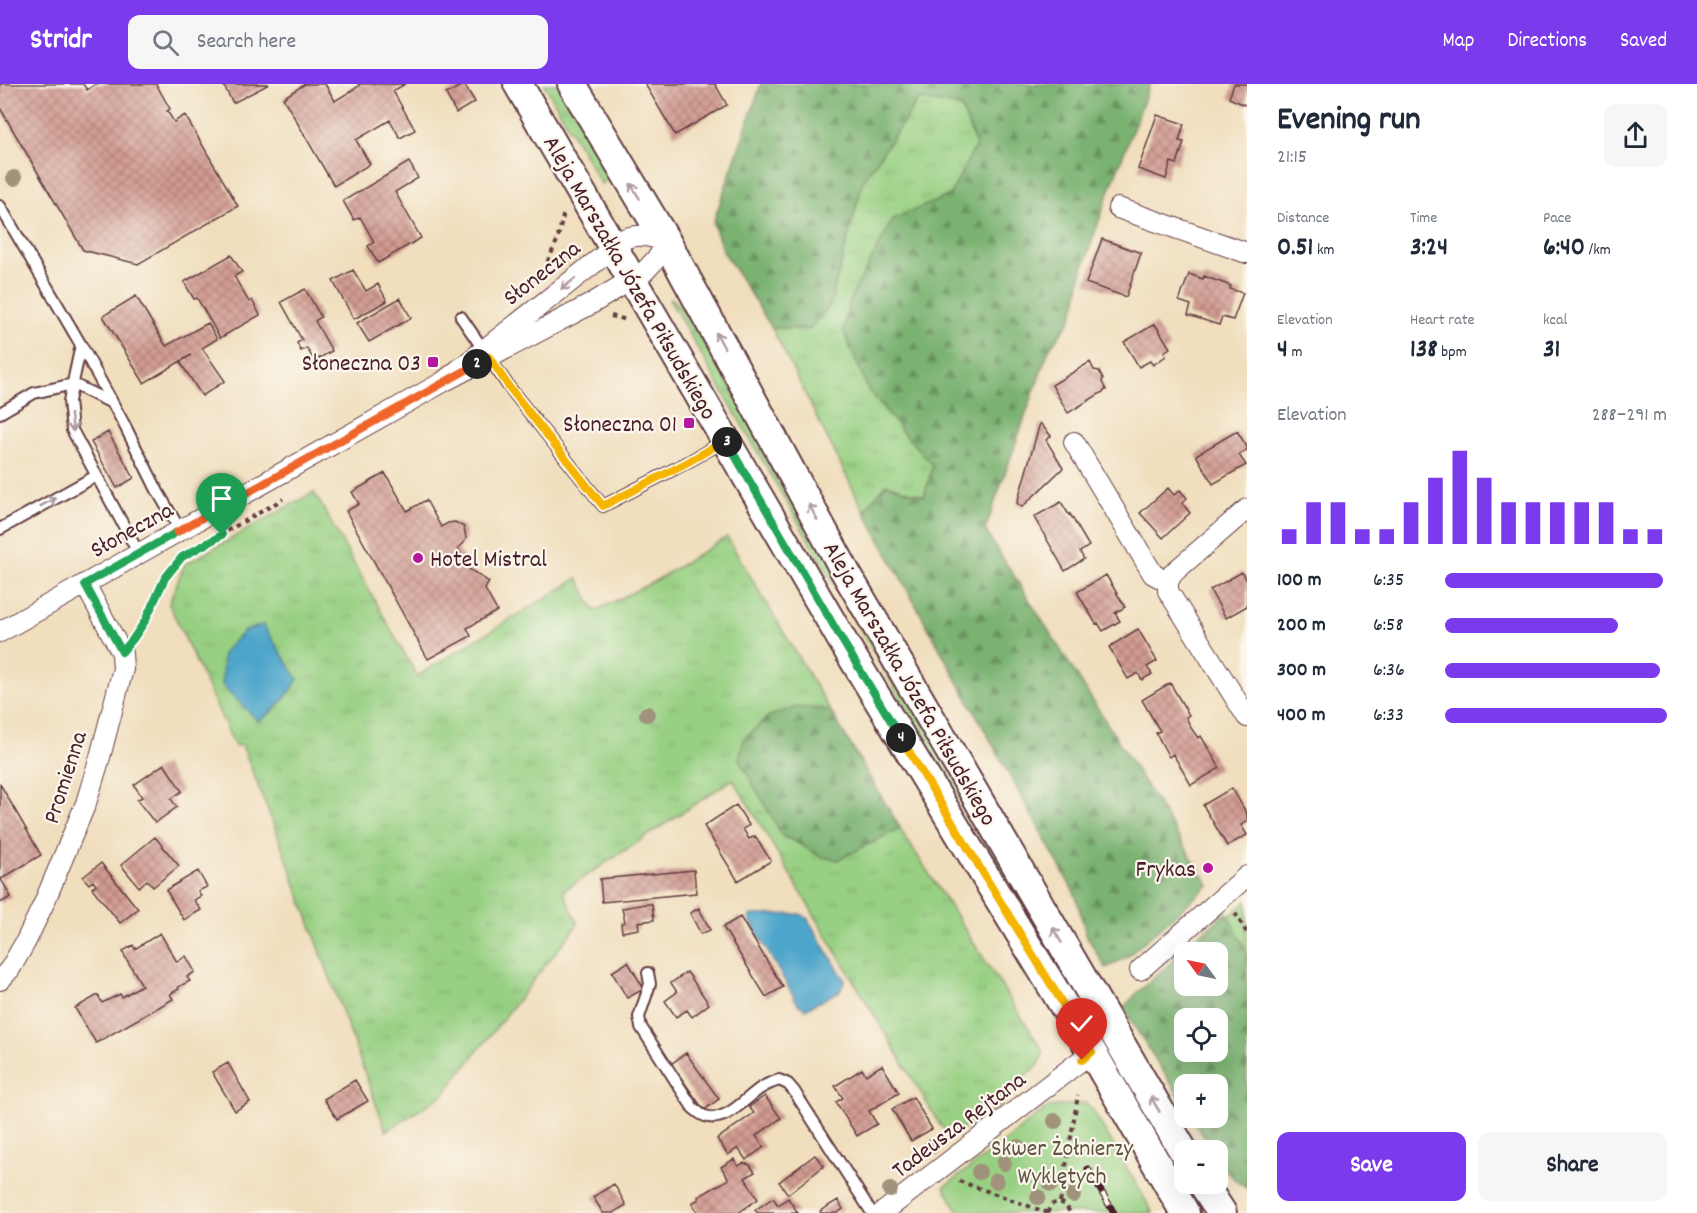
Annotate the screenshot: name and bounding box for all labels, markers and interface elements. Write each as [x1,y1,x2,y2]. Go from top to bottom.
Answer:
search box [128,15,548,69]
text: Stridr [30,22,92,62]
icon: search [149,26,182,59]
text: Search here [197,27,296,58]
text: Map [1443,27,1474,57]
text: Directions [1507,27,1587,57]
text: Saved [1620,27,1667,57]
text: Evening run [1277,98,1421,145]
button: share [1604,104,1667,167]
street label: Aleja Marszałka Józefa Piłsudskiego [533,130,724,427]
text: 21:15 [1277,144,1307,172]
one-way arrow [629,183,641,200]
text: Distance [1277,207,1329,230]
text: Time [1410,207,1437,230]
text: Pace [1543,207,1571,230]
text: 0.51 [1277,230,1313,267]
text: 3:24 [1410,230,1448,267]
text: 6:40 [1543,230,1585,267]
street label: Słoneczna [497,233,589,315]
text: km [1313,239,1334,262]
text: /km [1585,239,1611,262]
one-way arrow [560,277,576,290]
text: Elevation [1277,309,1333,332]
text: Heart rate [1410,309,1475,332]
text: kcal [1543,309,1567,332]
one-way arrow [714,332,725,350]
text: 4 [1277,332,1288,369]
text: 138 [1410,332,1438,369]
text: 31 [1543,332,1560,369]
text: m [1288,341,1302,364]
text: bpm [1438,341,1467,364]
place label: Słoneczna 03 [302,348,421,382]
pin: 2 [462,349,492,379]
text: 2 [474,352,481,375]
marker: Słoneczna 03 [426,355,440,369]
text: Elevation [1277,402,1347,430]
text: 288–291 m [1592,402,1667,430]
place label: Słoneczna 01 [563,409,677,443]
one-way arrow [66,412,77,432]
marker: Słoneczna 01 [682,416,696,430]
pin: 3 [712,427,742,457]
text: 3 [723,430,731,453]
pin [196,473,247,535]
icon: arrive [205,482,238,515]
street label: Słoneczna [85,495,181,568]
one-way arrow [39,496,56,508]
one-way arrow [807,504,819,521]
street label: Aleja Marszałka Józefa Piłsudskiego [813,536,1004,833]
place label: Hotel Mistral [430,544,547,578]
marker: Hotel Mistral [411,551,425,565]
text: 100 m [1277,567,1322,595]
text: 6:35 [1373,567,1404,595]
text: 200 m [1277,612,1326,640]
text: 6:58 [1373,612,1403,640]
text: 300 m [1277,657,1326,685]
text: 6:36 [1373,657,1405,685]
text: 400 m [1277,702,1325,730]
text: 6:33 [1373,702,1404,730]
pin: 4 [886,723,916,753]
text: 4 [898,726,904,749]
street label: Promienna [36,727,98,829]
place label: Frykas [1135,854,1196,888]
marker: Frykas [1201,861,1215,875]
one-way arrow [1051,927,1062,945]
north arrow [1174,942,1228,996]
map controls [1174,942,1228,1194]
pin [1056,998,1107,1060]
icon: check [1065,1007,1098,1040]
button: locate [1174,1008,1228,1062]
street label: Tadeusza Rejtana [886,1064,1035,1188]
button: + [1174,1074,1228,1128]
one-way arrow [1149,1096,1161,1113]
button: Save [1277,1132,1466,1201]
button: Share [1478,1132,1667,1201]
park label: Skwer Żołnierzy Wyklętych [991,1133,1134,1195]
button: − [1174,1140,1228,1194]

